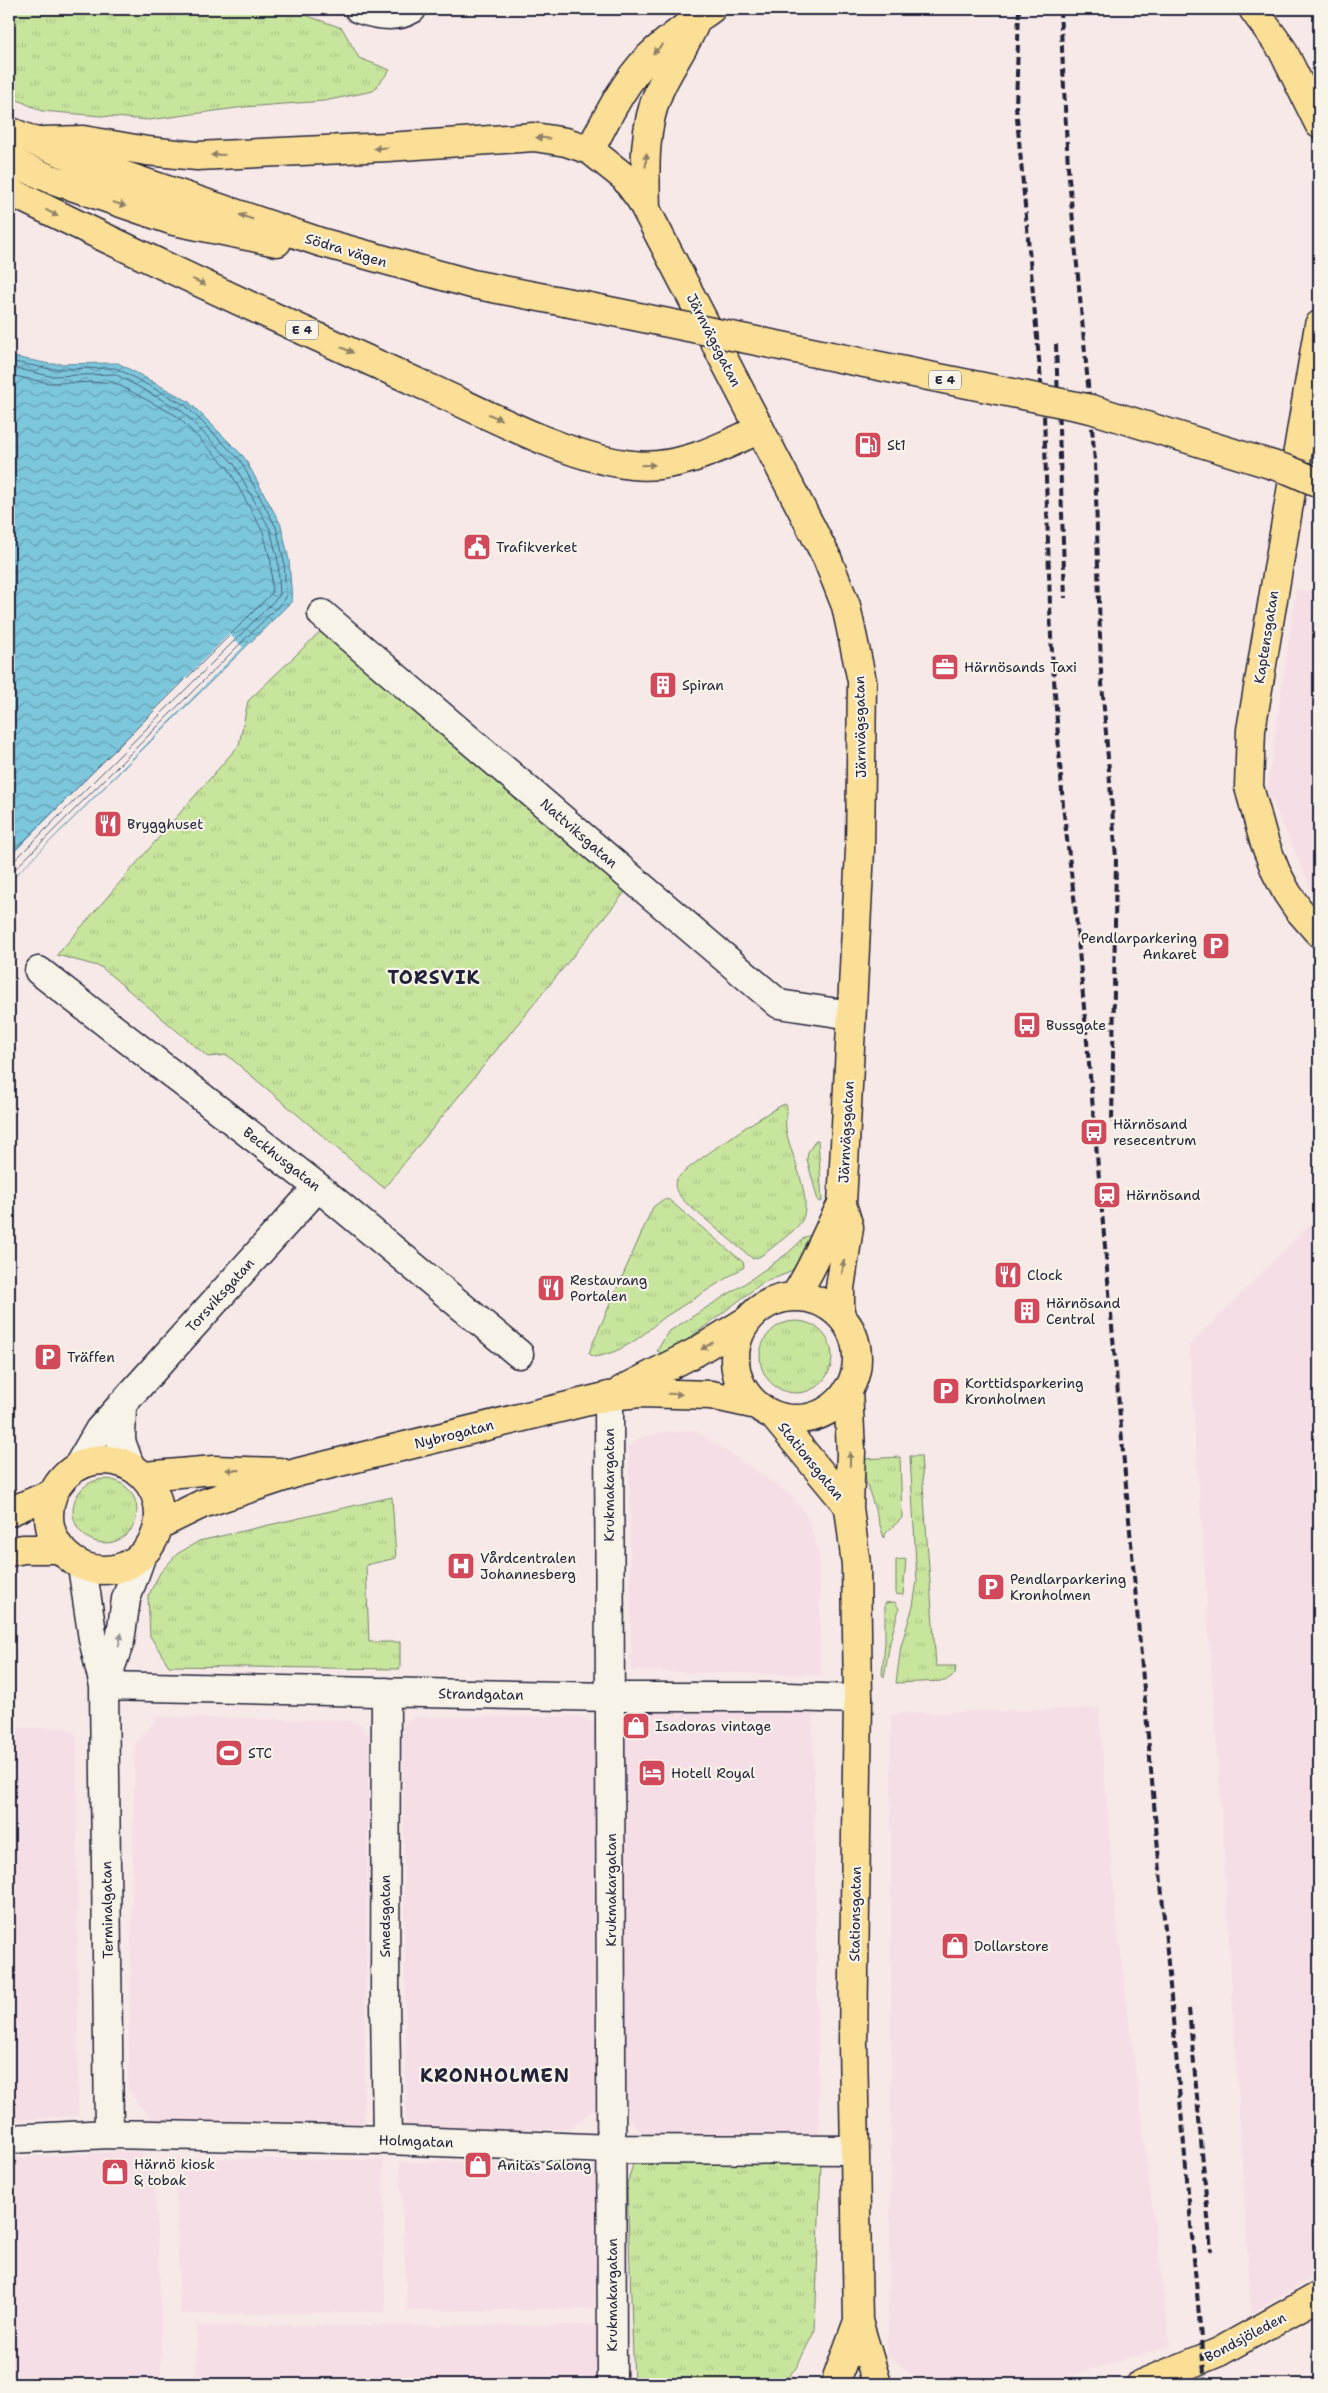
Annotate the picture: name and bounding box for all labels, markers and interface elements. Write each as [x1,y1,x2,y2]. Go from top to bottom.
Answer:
one-way arrow [652,43,664,55]
one-way arrow [535,134,551,142]
one-way arrow [372,144,388,152]
one-way arrow [210,151,226,159]
one-way arrow [642,152,650,168]
one-way arrow [112,201,127,208]
one-way arrow [45,209,60,217]
one-way arrow [238,213,253,220]
street label: Södra vägen [303,229,390,271]
one-way arrow [192,279,206,287]
street label: Järnvägsgatan [683,290,745,390]
road number: E 4 [286,320,318,340]
one-way arrow [340,347,354,355]
road number: E 4 [929,370,961,390]
one-way arrow [488,413,502,421]
fuel station icon: St1 [853,430,883,460]
place label: St1 [887,436,906,454]
one-way arrow [640,460,656,468]
public building icon: Trafikverket [462,532,492,562]
place label: Trafikverket [496,538,577,556]
street label: Kaptensgatan [1250,589,1282,685]
office icon: Härnösands Taxi [930,652,960,682]
place label: Härnösands Taxi [964,658,1077,676]
building icon: Spiran [648,670,678,700]
street label: Järnvägsgatan [850,675,870,778]
place label: Spiran [682,676,724,694]
street label: Nattviksgatan [537,794,622,872]
restaurant icon: Brygghuset [93,809,123,839]
place label: Brygghuset [127,815,203,833]
place label: Pendlarparkering Ankaret [1081,929,1197,963]
parking icon: Pendlarparkering Ankaret [1201,931,1231,961]
district label: TORSVIK [387,965,481,990]
bus stop icon: Bussgate [1012,1010,1042,1040]
place label: Bussgate [1046,1016,1106,1034]
street label: Järnvägsgatan [834,1080,858,1184]
place label: Härnösand resecentrum [1113,1115,1196,1149]
bus stop icon: Härnösand resecentrum [1079,1117,1109,1147]
street label: Beckhusgatan [240,1123,325,1195]
station icon: Härnösand [1092,1180,1122,1210]
place label: Härnösand [1126,1186,1201,1204]
street label: Torsviksgatan [182,1254,258,1336]
one-way arrow [840,1258,848,1274]
restaurant icon: Clock [993,1260,1023,1290]
place label: Clock [1027,1266,1063,1284]
place label: Restaurang Portalen [570,1271,647,1305]
restaurant icon: Restaurang Portalen [536,1273,566,1303]
place label: Härnösand Central [1046,1294,1121,1328]
building icon: Härnösand Central [1012,1296,1042,1326]
one-way arrow [700,1341,713,1350]
parking icon: Träffen [33,1342,63,1372]
place label: Träffen [67,1348,115,1366]
place label: Korttidsparkering Kronholmen [965,1374,1084,1408]
parking icon: Korttidsparkering Kronholmen [931,1376,961,1406]
one-way arrow [667,1391,683,1399]
street label: Nybrogatan [412,1415,496,1453]
street label: Stationsgatan [774,1418,848,1504]
street label: Krukmakargatan [600,1428,618,1542]
one-way arrow [846,1450,854,1466]
one-way arrow [224,1466,240,1474]
place label: Vårdcentralen Johannesberg [480,1549,576,1583]
hospital icon: Vårdcentralen Johannesberg [446,1551,476,1581]
place label: Pendlarparkering Kronholmen [1010,1570,1126,1604]
parking icon: Pendlarparkering Kronholmen [976,1572,1006,1602]
one-way arrow [116,1633,124,1648]
street label: Strandgatan [438,1684,524,1704]
shop icon: Isadoras vintage [621,1711,651,1741]
place label: Isadoras vintage [655,1717,771,1735]
sports icon: STC [214,1738,244,1768]
place label: STC [248,1744,272,1762]
hotel icon: Hotell Royal [637,1758,667,1788]
place label: Hotell Royal [671,1764,755,1782]
street label: Krukmakargatan [602,1833,620,1947]
street label: Terminalgatan [97,1861,117,1959]
street label: Stationsgatan [845,1866,865,1962]
street label: Smedsgatan [376,1874,394,1957]
shop icon: Dollarstore [940,1931,970,1961]
place label: Dollarstore [974,1937,1049,1955]
district label: KRONHOLMEN [420,2063,570,2088]
street label: Holmgatan [378,2131,454,2151]
shop icon: Anitas Salong [463,2150,493,2180]
place label: Härnö kiosk & tobak [134,2155,215,2189]
place label: Anitas Salong [497,2156,591,2174]
shop icon: Härnö kiosk & tobak [100,2157,130,2187]
street label: Krukmakargatan [603,2238,621,2352]
street label: Bondsjöleden [1201,2308,1289,2366]

